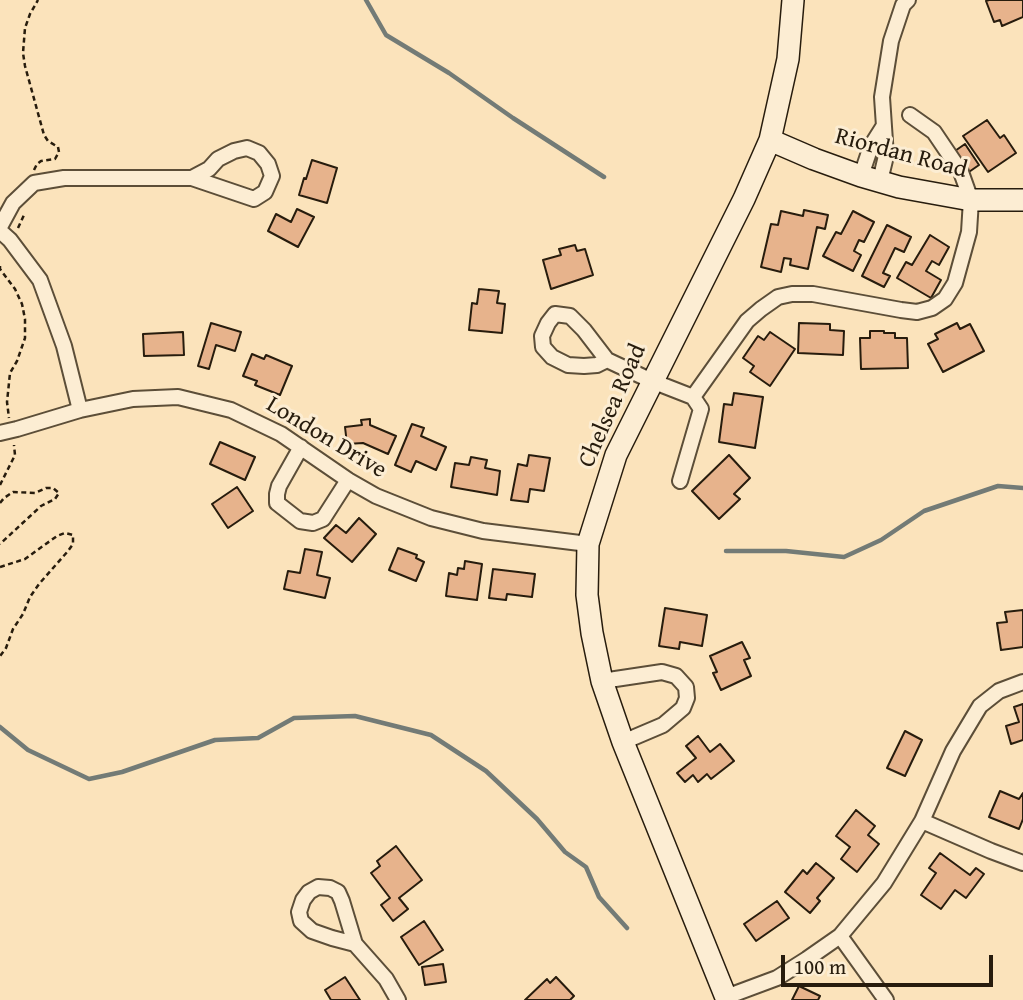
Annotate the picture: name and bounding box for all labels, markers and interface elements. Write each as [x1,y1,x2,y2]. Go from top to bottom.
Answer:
street label: Riordan Road [832,123,970,185]
street label: Chelsea Road [573,340,653,472]
street label: London Drive [261,391,391,485]
scale bar [785,940,997,984]
text: 100 m [794,951,846,982]

